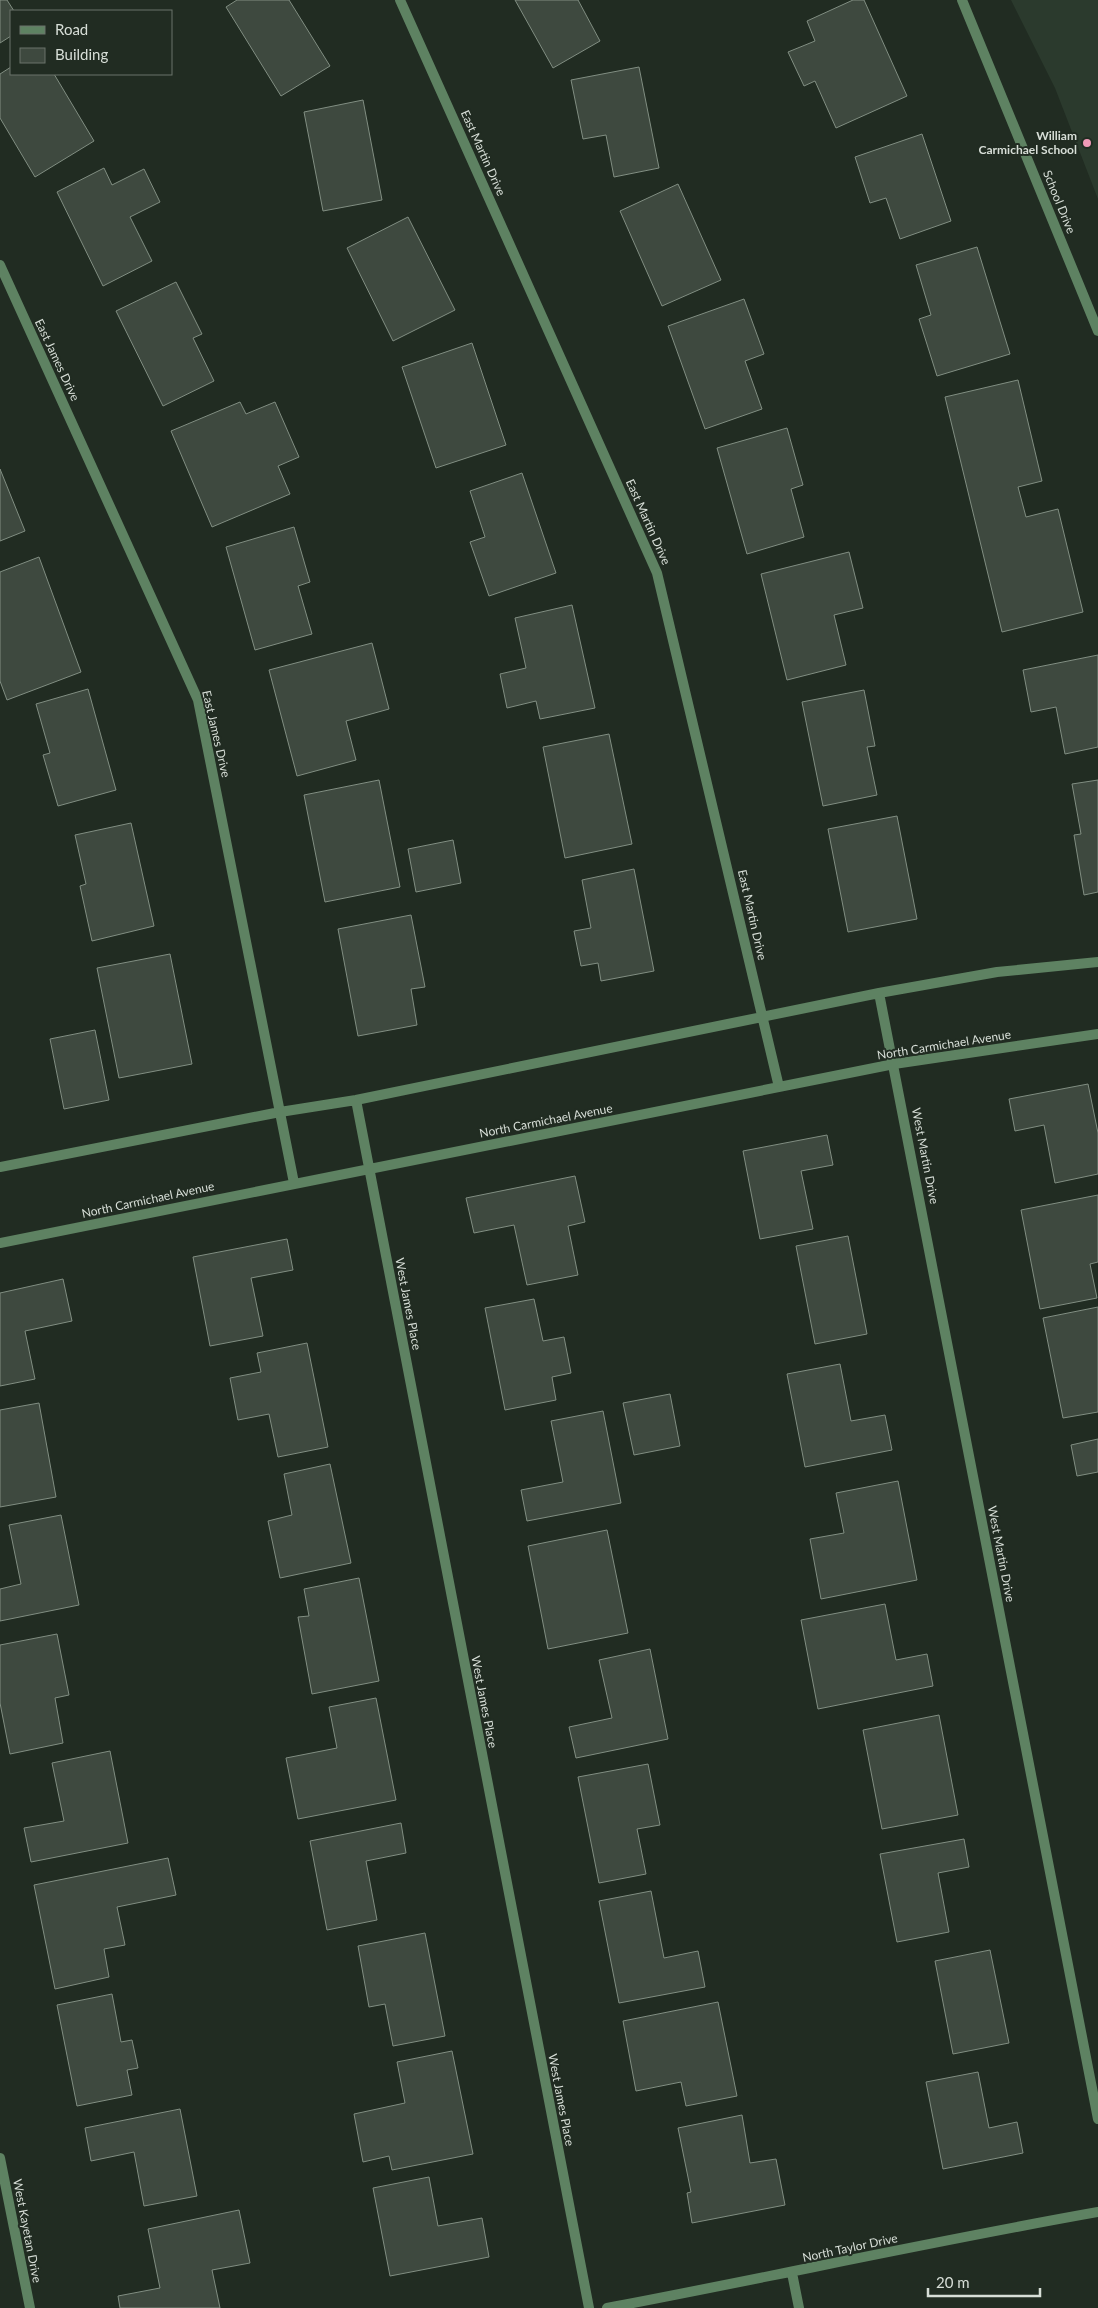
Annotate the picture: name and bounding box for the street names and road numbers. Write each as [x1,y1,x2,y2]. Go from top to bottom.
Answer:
street label: East Martin Drive [458,108,509,198]
street label: School Drive [1040,168,1079,236]
street label: East James Drive [32,316,83,403]
street label: East Martin Drive [623,477,674,567]
street label: East James Drive [199,689,234,779]
street label: East Martin Drive [735,868,770,962]
street label: North Carmichael Avenue [876,1027,1012,1062]
street label: North Carmichael Avenue [478,1100,614,1141]
street label: West Martin Drive [909,1107,942,1205]
street label: North Carmichael Avenue [80,1178,216,1221]
street label: West James Place [392,1257,425,1351]
street label: West Martin Drive [985,1505,1018,1603]
street label: West James Place [468,1655,501,1749]
street label: West James Place [545,2053,578,2147]
street label: West Kayetan Drive [10,2178,45,2284]
street label: North Taylor Drive [801,2230,899,2265]

